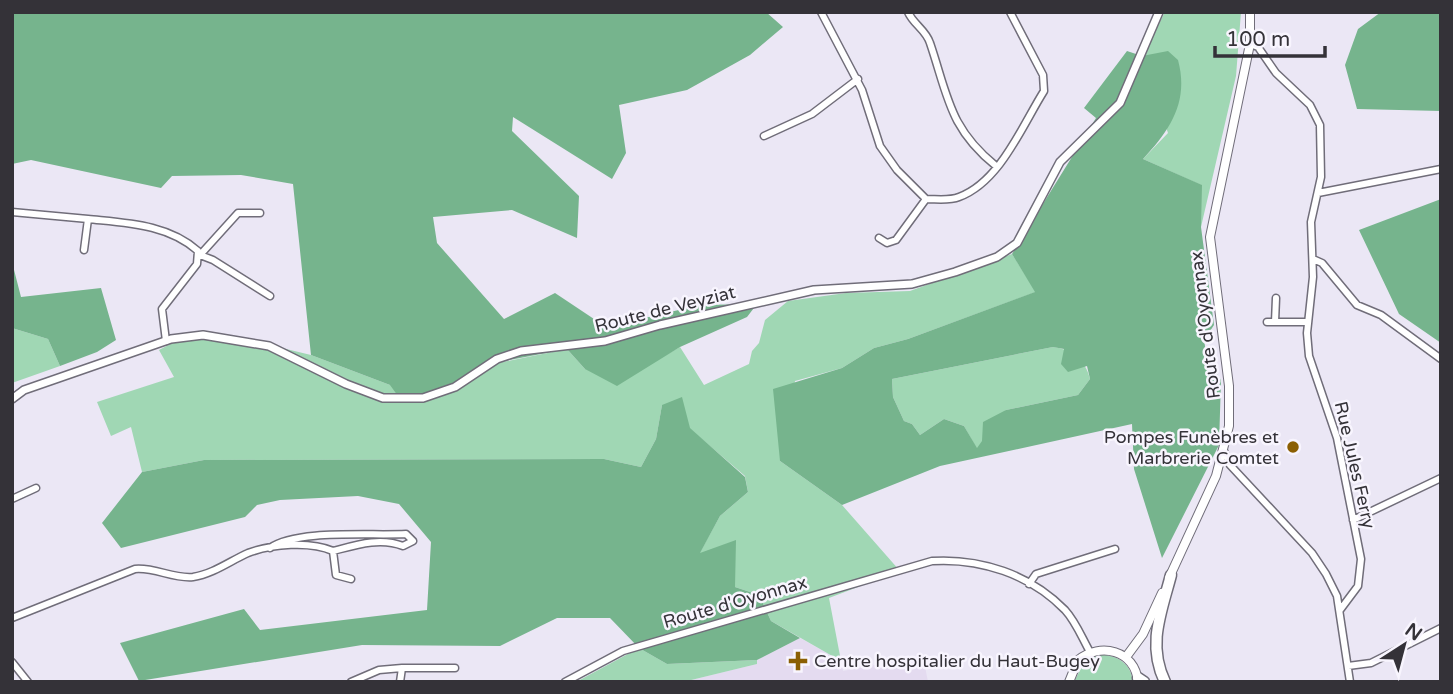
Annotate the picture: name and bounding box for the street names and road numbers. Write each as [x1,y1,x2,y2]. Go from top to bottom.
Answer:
street label: Route d'Oyonnax [1185,250,1225,400]
street label: Route de Veyziat [592,281,738,337]
street label: Rue Jules Ferry [1330,399,1380,531]
street label: Route d'Oyonnax [661,571,809,633]

